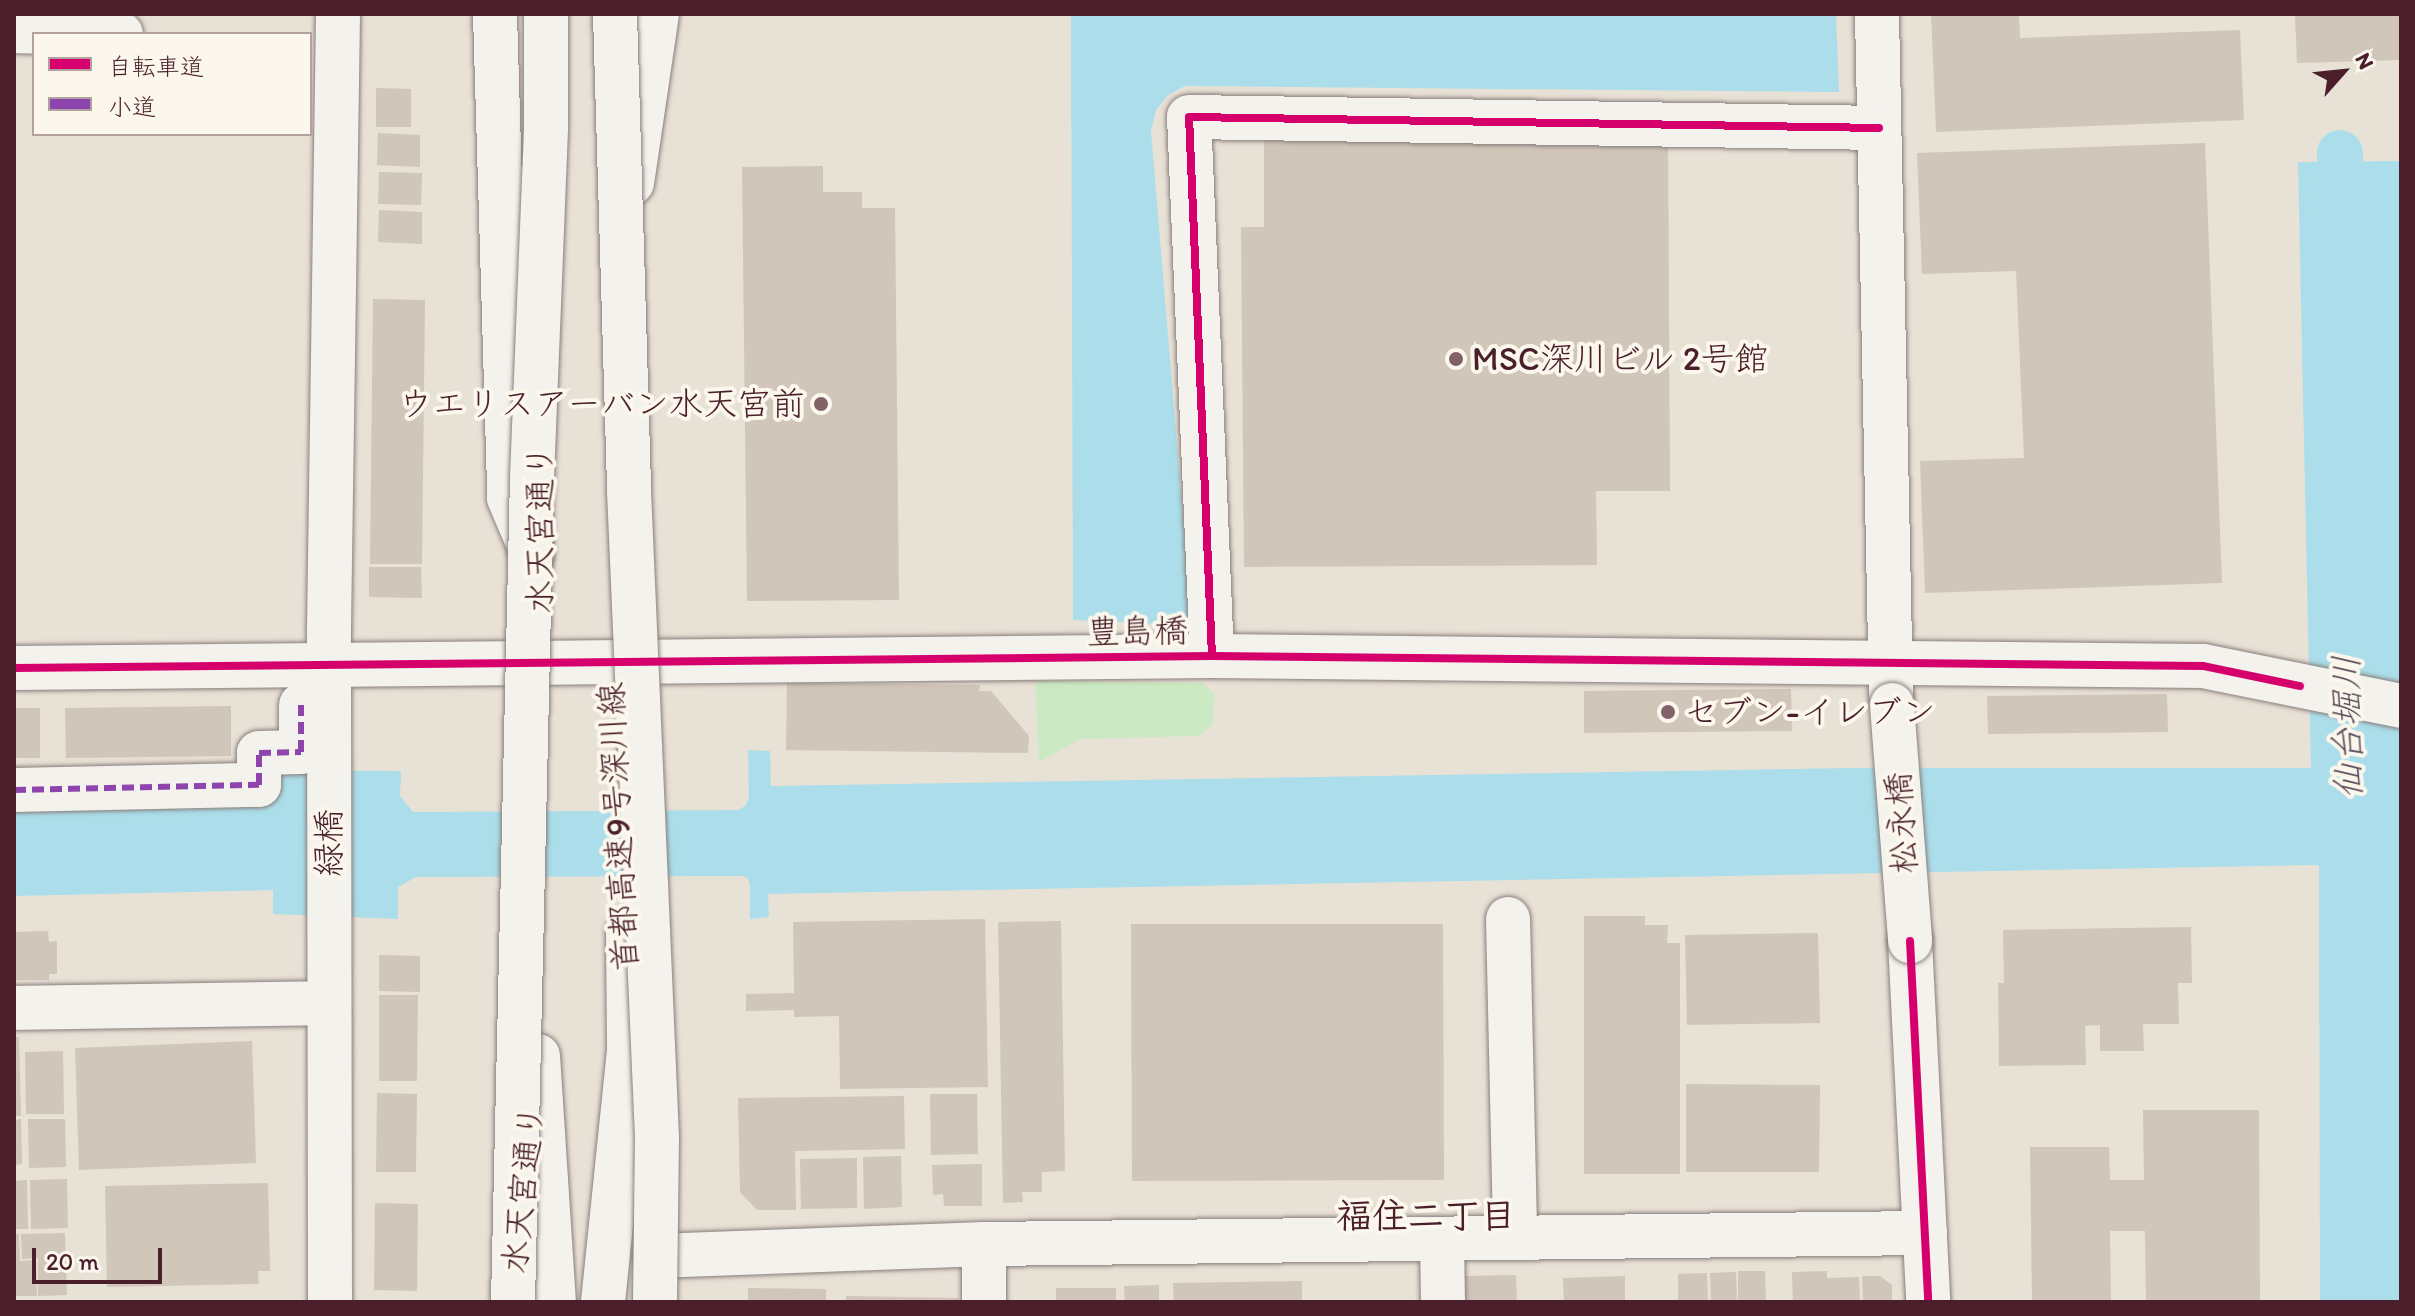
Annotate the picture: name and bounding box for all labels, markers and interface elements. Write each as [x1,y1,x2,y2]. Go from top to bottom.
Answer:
legend [32,32,312,136]
north arrow [2303,32,2383,112]
text: N [2349,48,2380,74]
text: 自転車道 [108,52,204,81]
text: 小道 [108,92,156,121]
place label: MSC深川ビル 2号館 [1472,339,1769,379]
marker: MSC深川ビル 2号館 [1447,350,1465,368]
place label: ウエリスアーバン水天宮前 [398,384,805,424]
marker: ウエリスアーバン水天宮前 [812,395,830,413]
street label: 水天宮通り [520,444,560,614]
street label: 豊島橋 [1086,610,1188,652]
water label: 仙台堀川 [2324,655,2370,799]
street label: 首都高速9号深川線 [590,681,646,973]
place label: セブン-イレブン [1684,692,1936,732]
marker: セブン-イレブン [1659,703,1677,721]
street label: 松永橋 [1877,771,1925,875]
street label: 緑橋 [309,809,349,877]
street label: 水天宮通り [494,1102,552,1276]
district label: 福住二丁目 [1336,1194,1516,1238]
scale bar [36,1232,166,1282]
text: 20 m [46,1247,99,1276]

